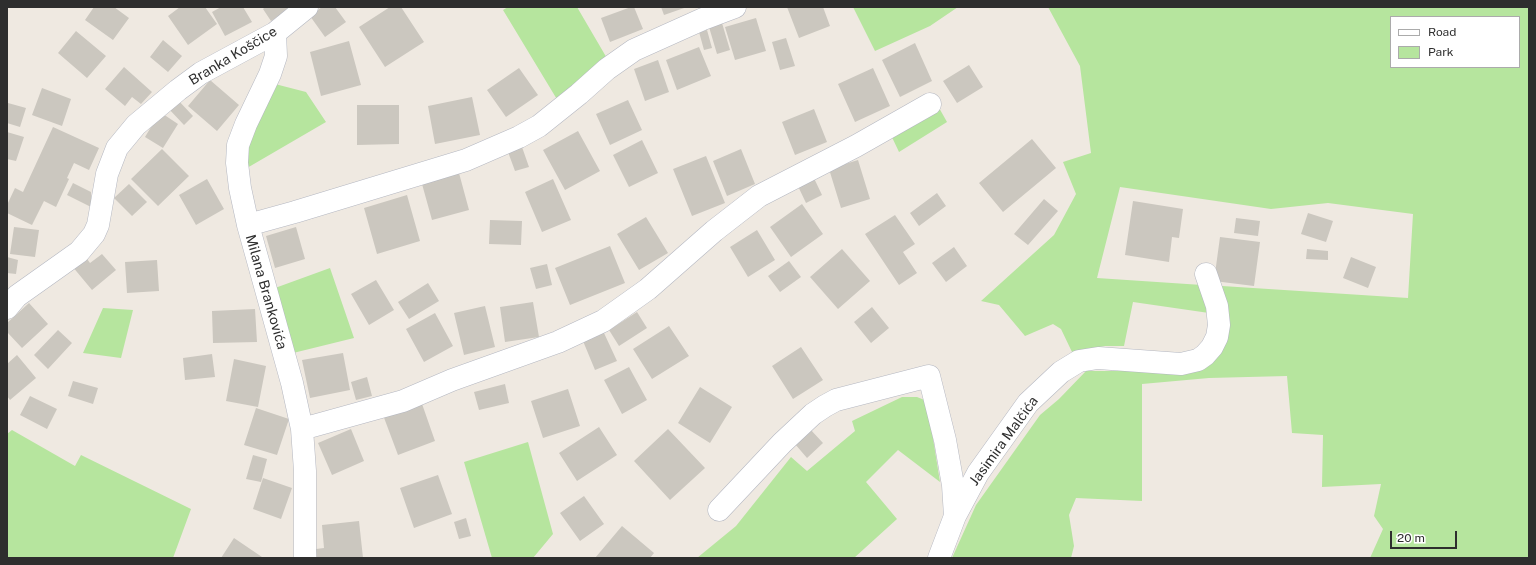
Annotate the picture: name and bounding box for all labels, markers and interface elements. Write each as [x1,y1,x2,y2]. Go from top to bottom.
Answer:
legend [1390,16,1520,68]
street label: Branka Koščice [186,23,280,89]
text: Road [1428,25,1456,39]
text: Park [1428,45,1454,59]
street label: Milana Brankovića [242,233,290,351]
street label: Jasimira Malčića [966,393,1042,489]
scale bar [1392,523,1459,549]
text: 20 m [1397,531,1425,545]

